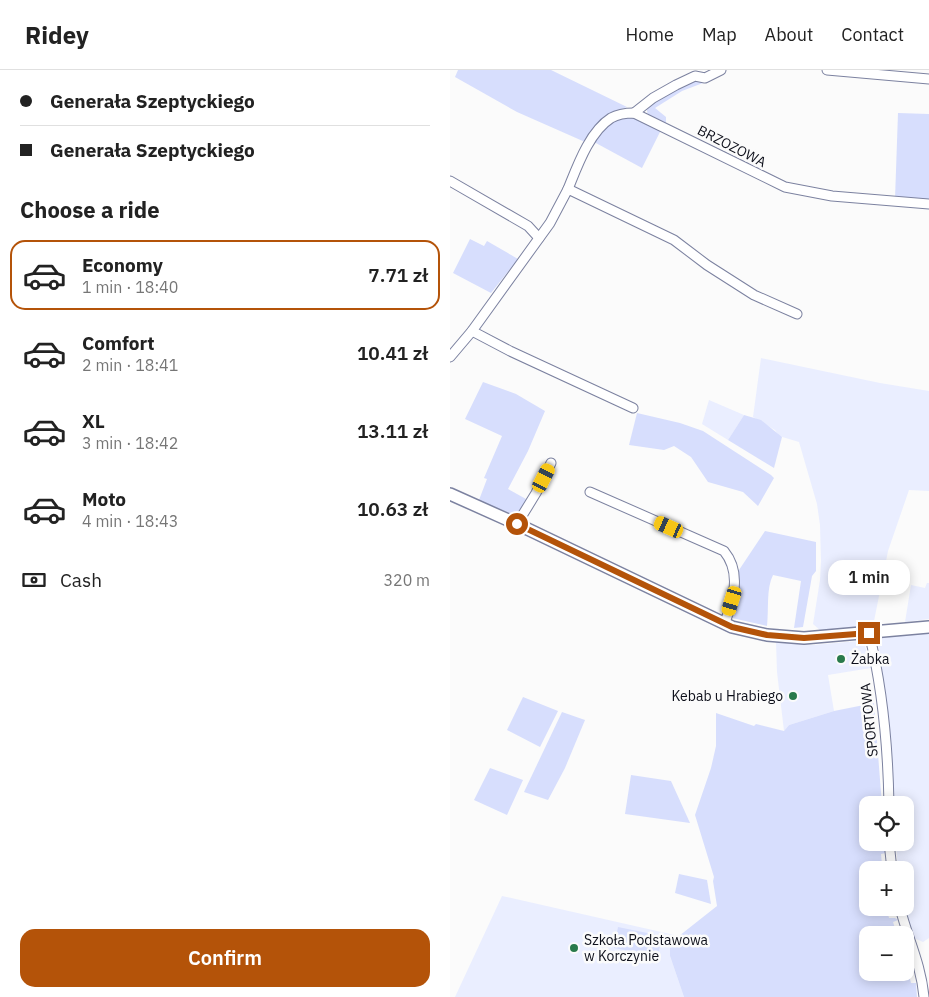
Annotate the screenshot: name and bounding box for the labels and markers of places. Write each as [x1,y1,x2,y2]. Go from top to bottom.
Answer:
place label: Żabka [851,650,890,668]
marker: Żabka [835,653,847,665]
place label: Kebab u Hrabiego [672,687,783,705]
marker: Kebab u Hrabiego [787,690,799,702]
place label: Szkoła Podstawowa w Korczynie [584,931,709,965]
marker: Szkoła Podstawowa w Korczynie [568,942,580,954]

